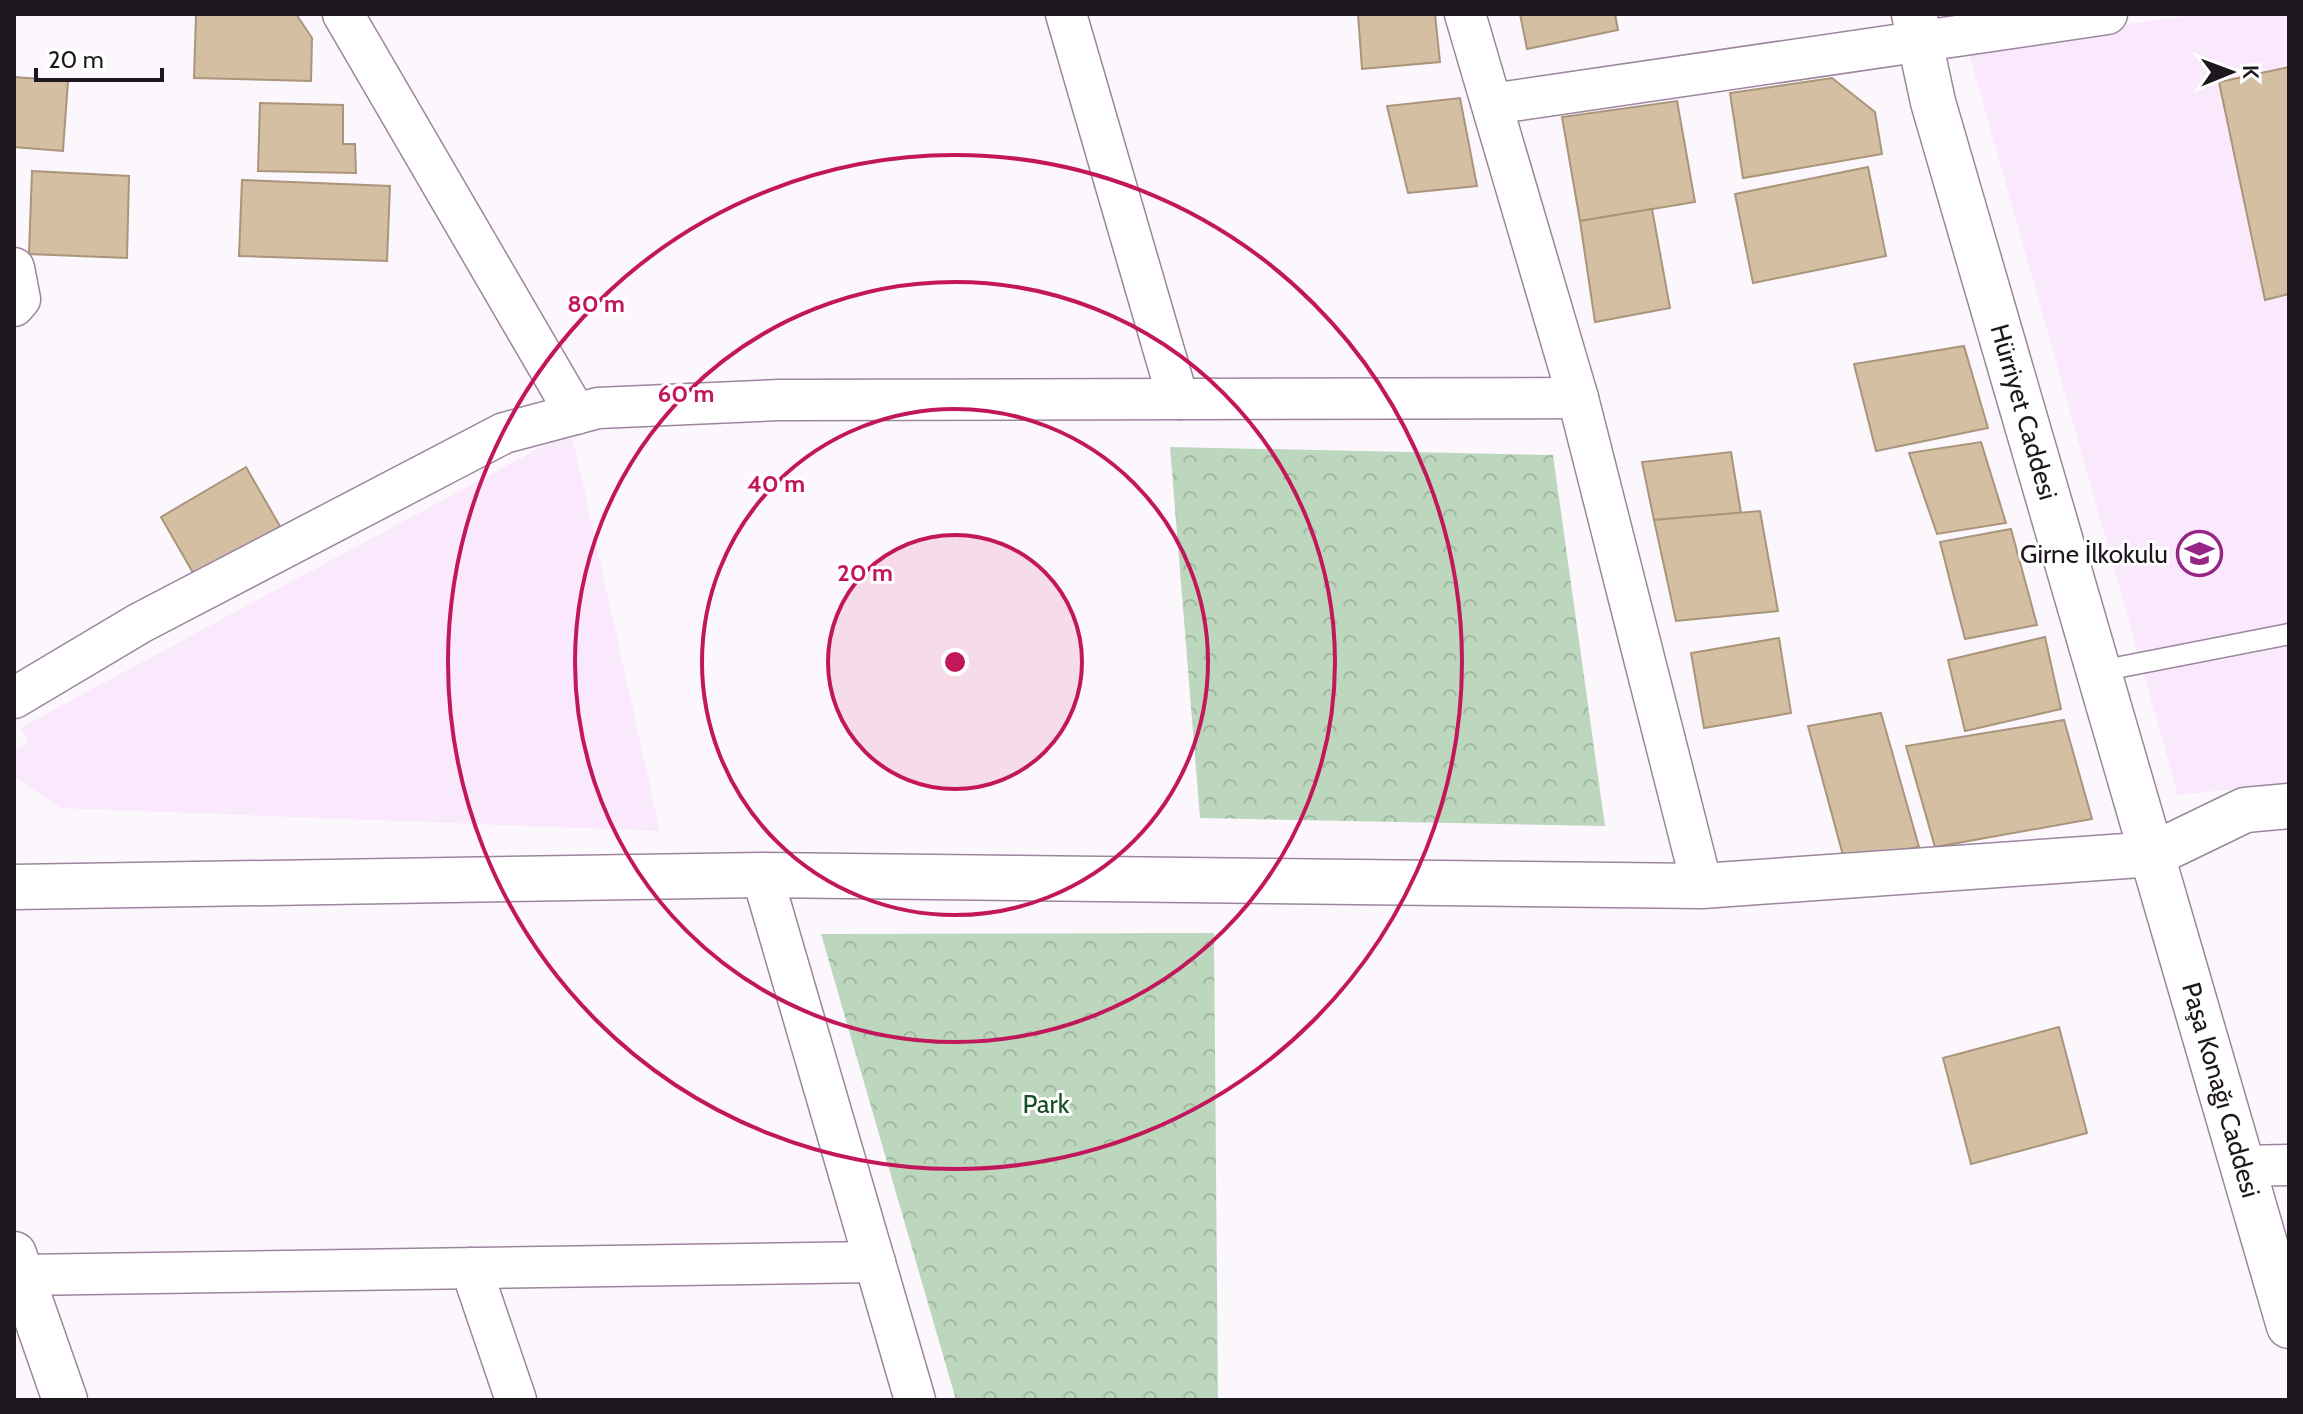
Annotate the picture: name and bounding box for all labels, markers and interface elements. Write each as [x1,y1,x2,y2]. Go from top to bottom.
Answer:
scale bar [36,32,162,82]
north arrow [2191,32,2271,112]
text: 20 m [48,45,104,74]
text: K [2237,65,2264,79]
text: 80 m [567,289,625,318]
street label: Hürriyet Caddesi [1984,320,2064,504]
text: 60 m [658,379,714,408]
text: 40 m [747,469,805,498]
school or university icon: Girne İlkokulu [2175,530,2223,578]
place label: Girne İlkokulu [2020,538,2168,570]
text: 20 m [837,558,893,587]
centre of rings [941,648,969,676]
street label: Paşa Konağı Caddesi [2175,979,2267,1201]
park label: Park [1023,1088,1070,1120]

